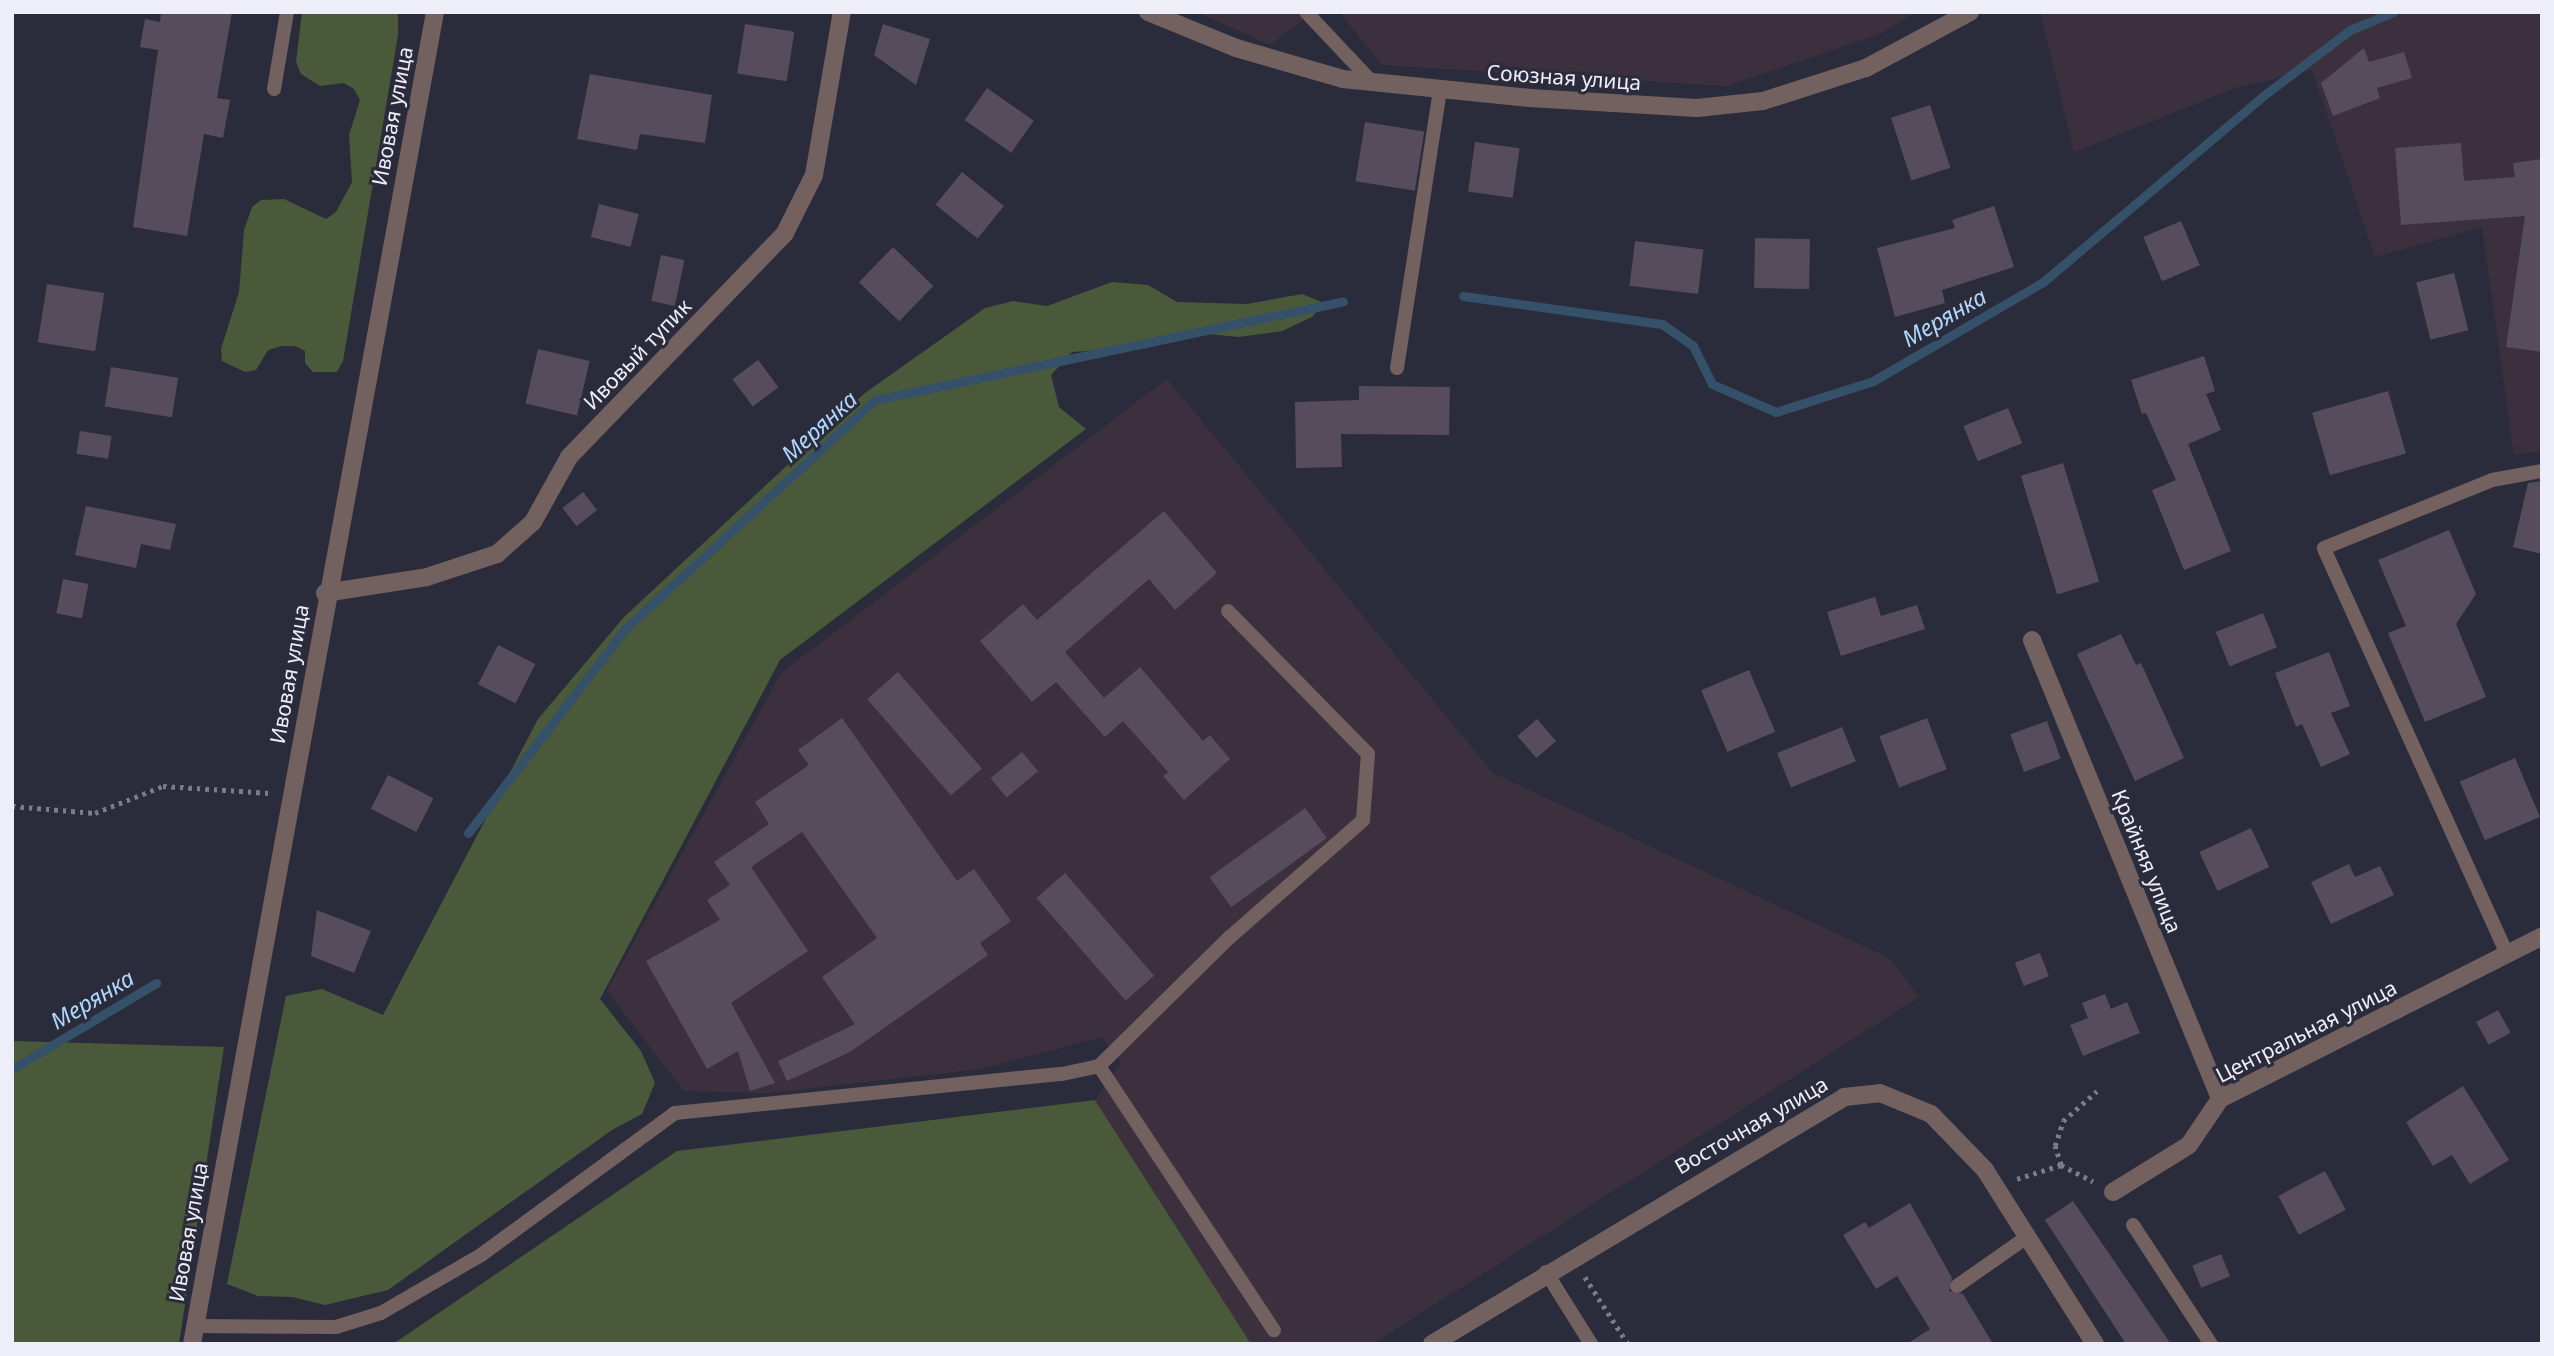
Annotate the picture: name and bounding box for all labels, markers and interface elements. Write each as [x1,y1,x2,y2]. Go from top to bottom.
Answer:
street label: Ивовая улица [366,44,418,188]
street label: Союзная улица [1486,59,1642,95]
water label: Мерянка [1897,282,1991,352]
street label: Ивовый тупик [578,294,696,414]
water label: Мерянка [775,385,863,467]
street label: Ивовая улица [264,602,314,746]
street label: Крайняя улица [2107,785,2187,937]
water label: Мерянка [45,963,139,1035]
street label: Центральная улица [2211,974,2401,1088]
street label: Восточная улица [1670,1071,1832,1179]
street label: Ивовая улица [163,1160,213,1304]

